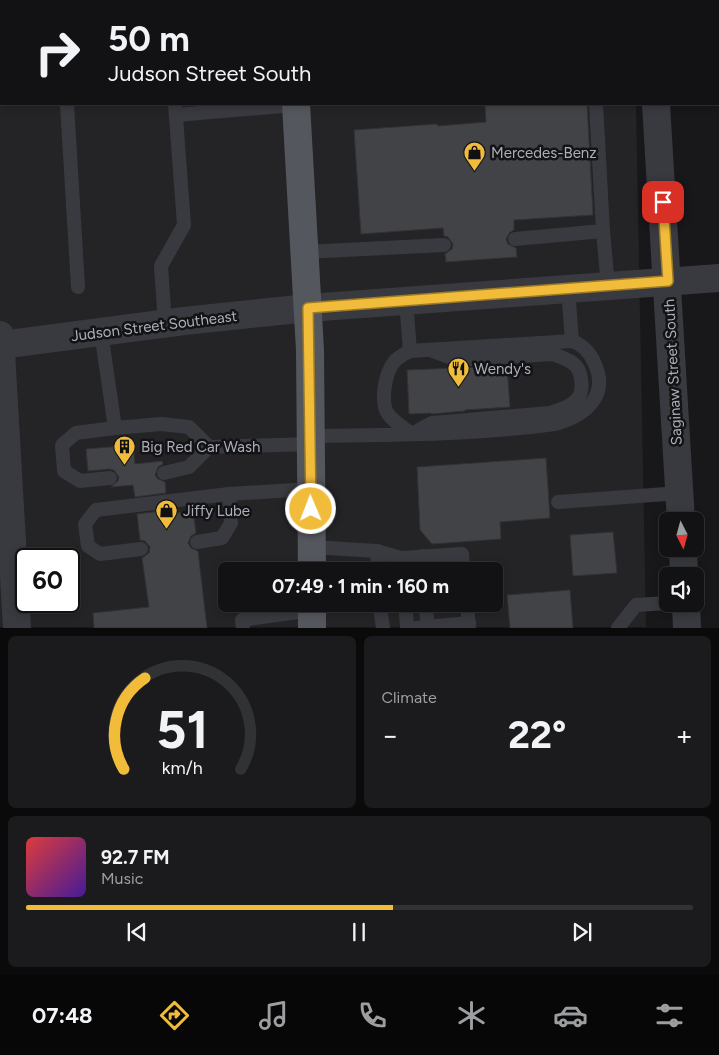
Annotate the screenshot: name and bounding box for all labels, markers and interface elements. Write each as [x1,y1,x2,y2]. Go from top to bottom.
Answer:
text: 50 m [108,18,190,60]
icon: right [25,20,90,85]
text: Judson Street South [108,60,311,87]
shop icon: Mercedes-Benz [463,141,487,172]
place label: Mercedes-Benz [491,144,597,162]
pin [642,181,684,223]
icon: arrive [649,188,677,216]
street label: Saginaw Street South [660,298,686,446]
street label: Judson Street Southeast [70,307,238,345]
restaurant icon: Wendy's [446,357,470,388]
place label: Wendy's [474,360,531,378]
building icon: Big Red Car Wash [113,435,137,466]
place label: Big Red Car Wash [141,438,260,456]
position arrow [284,482,336,534]
shop icon: Jiffy Lube [155,499,179,530]
place label: Jiffy Lube [183,502,250,520]
north arrow [659,512,704,558]
map controls [659,512,704,612]
speed limit sign: 60 [15,548,80,613]
button: sound [659,567,704,612]
text: 07:49 · 1 min · 160 m [272,575,449,598]
text: Climate [382,688,437,707]
text: 51 [156,699,208,761]
text: 22° [508,712,566,758]
text: − [382,718,399,752]
text: + [676,718,693,752]
text: km/h [161,757,202,778]
text: 92.7 FM [101,846,170,869]
text: Music [101,869,143,888]
icon: previous [123,918,151,946]
icon: pause [345,918,373,946]
icon: next [568,918,596,946]
icon: directions [157,998,192,1033]
icon: music [256,998,291,1033]
icon: phone [355,998,390,1033]
icon: climate [454,998,489,1033]
icon: car [553,998,588,1033]
icon: filters [652,998,687,1033]
text: 07:48 [32,1002,93,1029]

